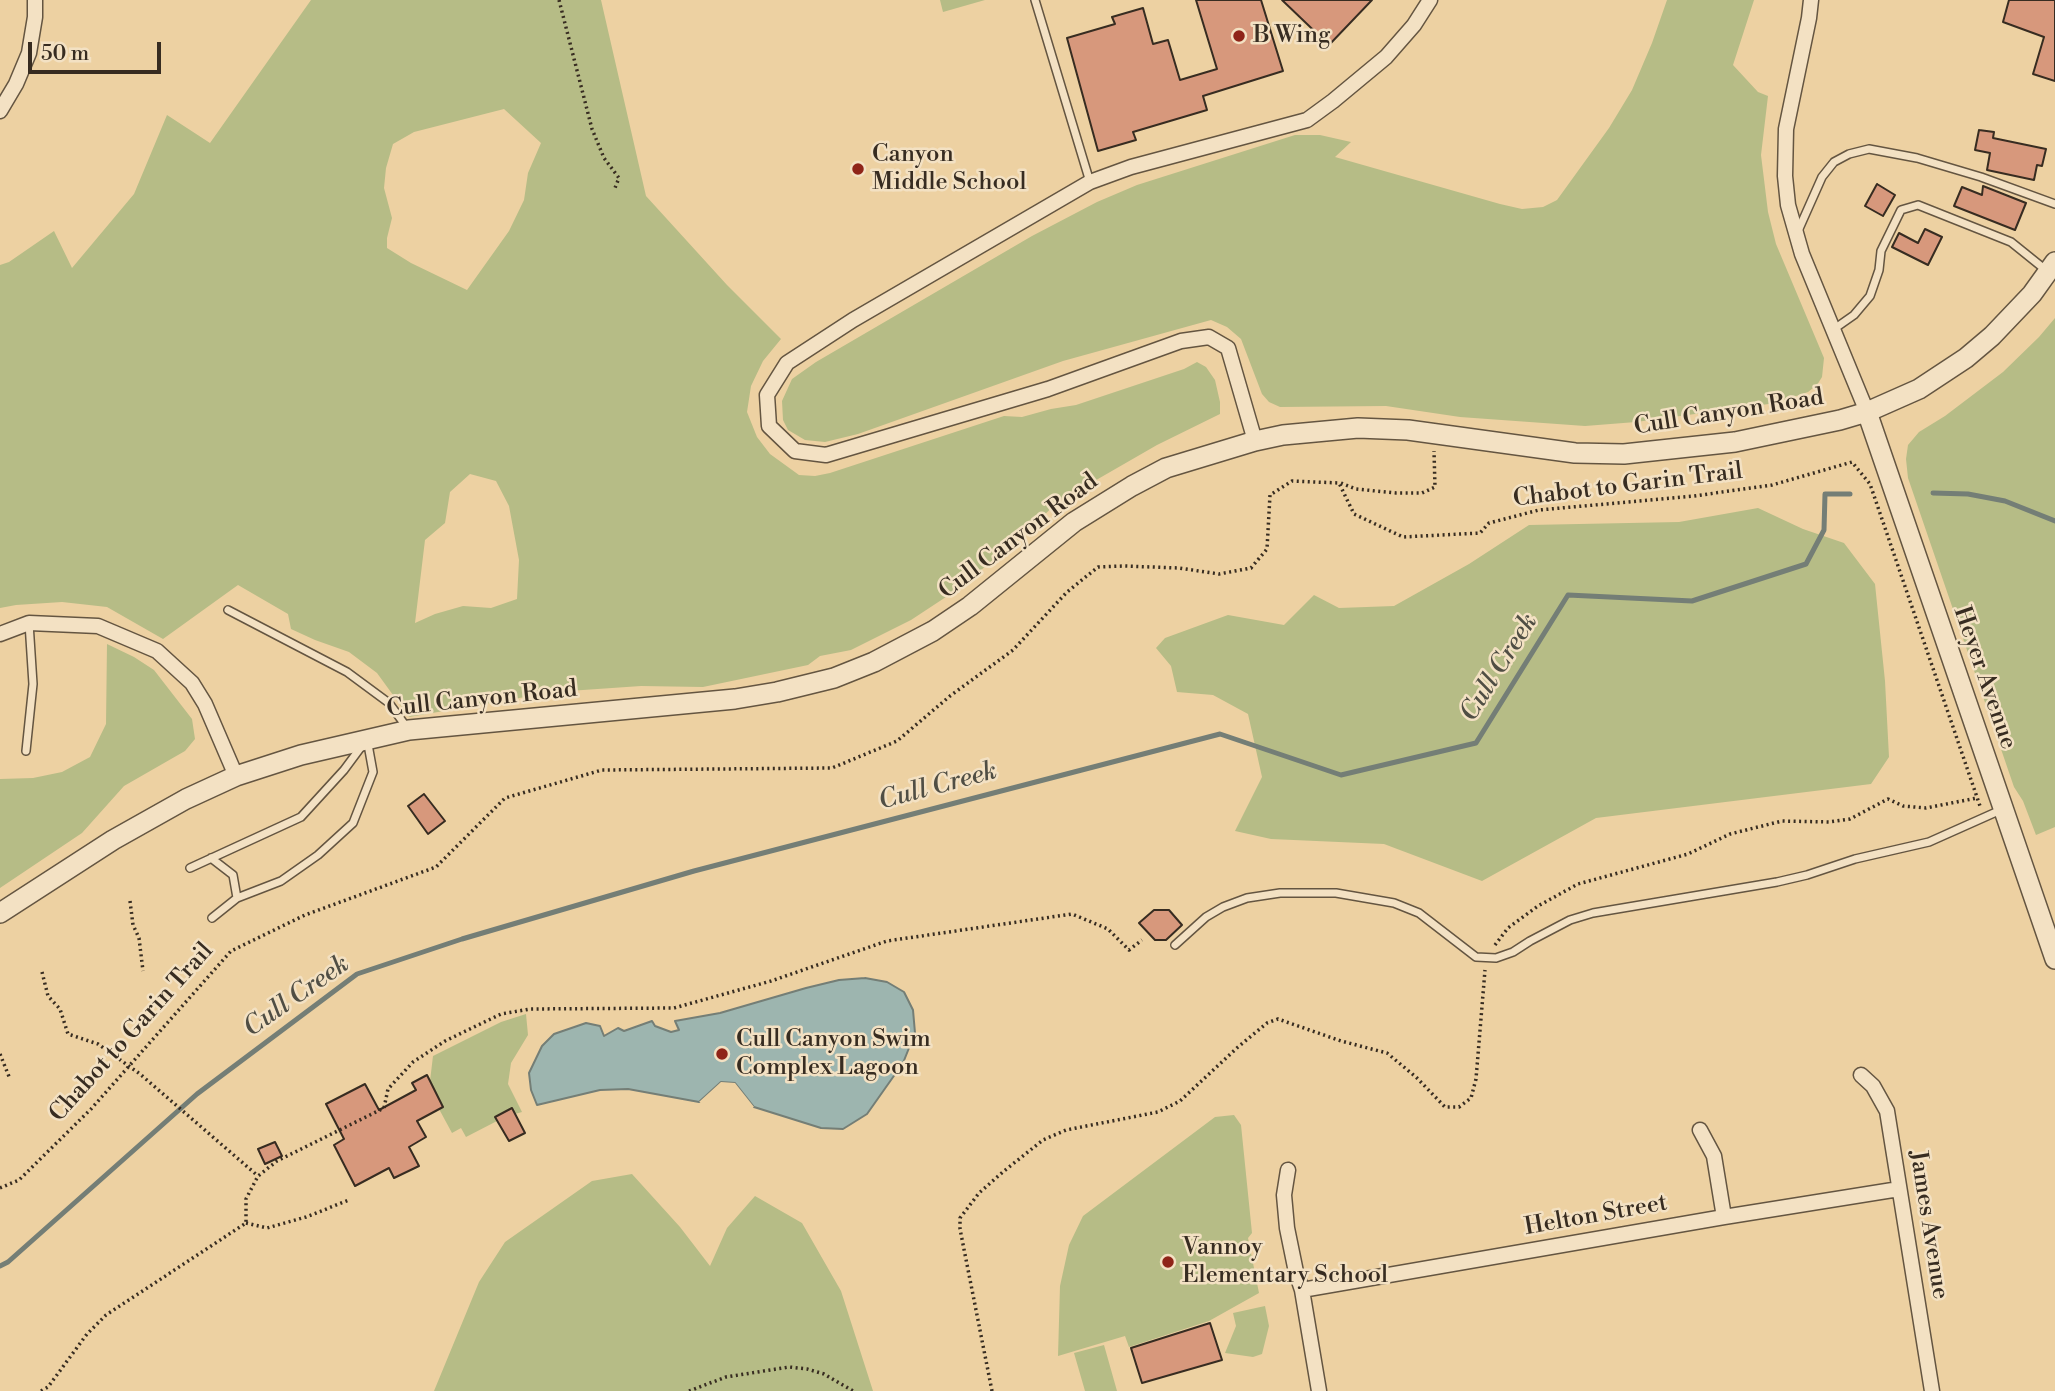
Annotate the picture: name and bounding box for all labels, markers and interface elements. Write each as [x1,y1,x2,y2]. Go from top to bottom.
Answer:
place label: B Wing [1253,22,1330,50]
scale bar [32,28,164,72]
marker: B Wing [1231,28,1247,44]
text: 50 m [41,41,89,67]
place label: Canyon Middle School [872,141,1027,197]
marker: Canyon Middle School [850,161,866,177]
street label: Cull Canyon Road [1632,384,1826,442]
street label: Chabot to Garin Trail [1512,458,1744,514]
street label: Cull Canyon Road [934,468,1104,606]
street label: Heyer Avenue [1946,603,2022,753]
water label: Cull Creek [1455,608,1545,728]
street label: Cull Canyon Road [385,676,579,724]
water label: Cull Creek [875,756,1001,818]
street label: Chabot to Garin Trail [44,937,220,1129]
water label: Cull Creek [238,949,356,1045]
place label: Cull Canyon Swim Complex Lagoon [736,1026,931,1082]
marker: Cull Canyon Swim Complex Lagoon [714,1046,730,1062]
street label: James Avenue [1902,1149,1954,1301]
street label: Helton Street [1522,1189,1670,1243]
place label: Vannoy Elementary School [1182,1234,1388,1290]
marker: Vannoy Elementary School [1160,1254,1176,1270]

